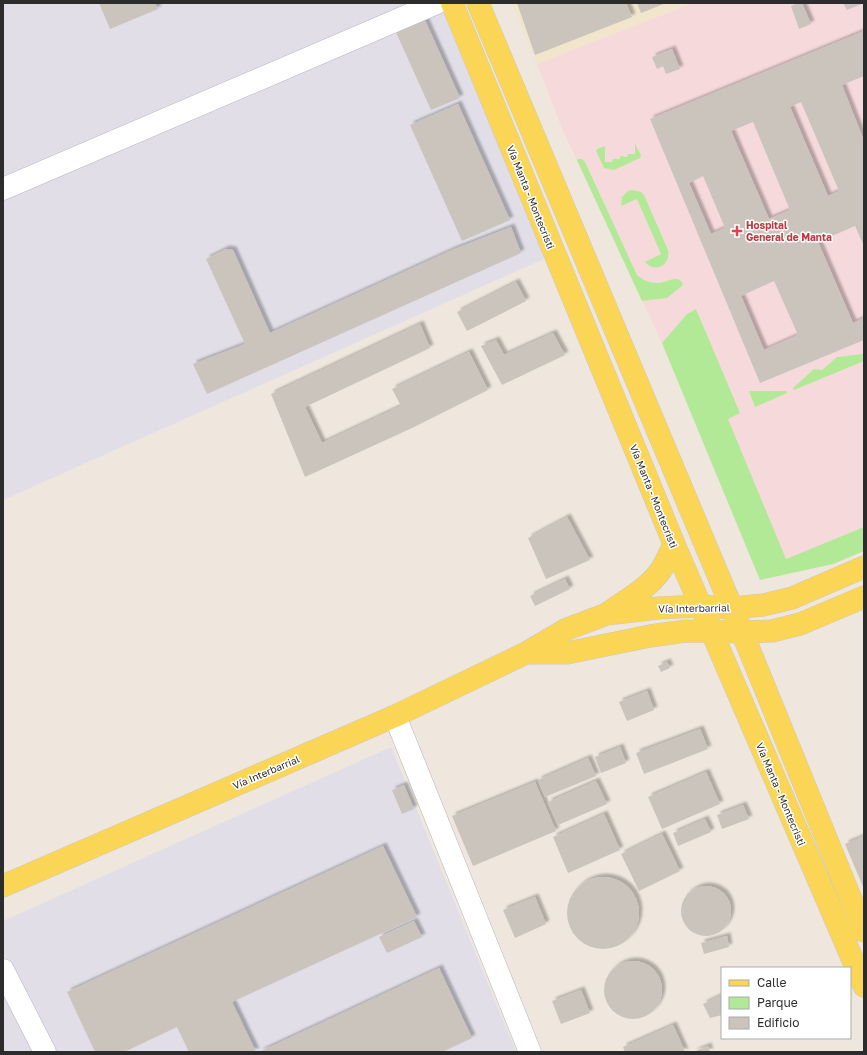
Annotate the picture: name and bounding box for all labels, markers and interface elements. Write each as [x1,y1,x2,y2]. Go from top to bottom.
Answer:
street label: Vía Manta - Montecristi [505,143,557,251]
place label: Hospital General de Manta [746,219,832,243]
marker: Hospital General de Manta [731,225,743,237]
street label: Vía Manta - Montecristi [628,442,680,550]
street label: Vía Interbarrial [658,601,730,615]
street label: Vía Manta - Montecristi [754,741,808,847]
street label: Vía Interbarrial [231,752,301,792]
legend [721,967,851,1039]
text: Calle [757,975,787,990]
text: Parque [757,995,798,1010]
text: Edificio [757,1015,799,1030]

